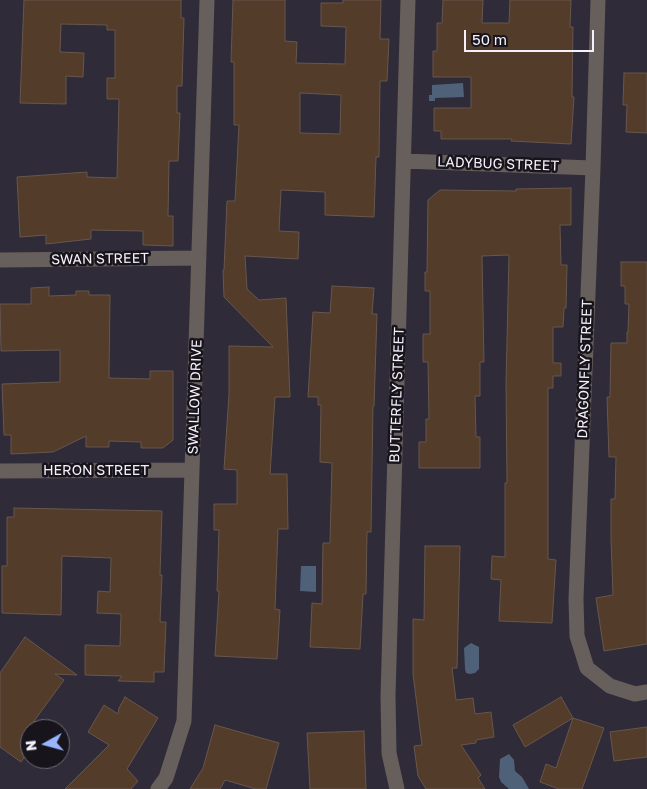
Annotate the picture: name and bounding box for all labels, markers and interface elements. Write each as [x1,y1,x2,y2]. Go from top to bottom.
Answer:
scale bar [467,20,597,52]
text: 50 m [472,30,507,48]
street label: LADYBUG STREET [437,153,559,175]
street label: SWAN STREET [51,250,149,268]
street label: DRAGONFLY STREET [574,299,596,439]
street label: BUTTERFLY STREET [386,327,408,463]
street label: SWALLOW DRIVE [185,339,205,455]
street label: HERON STREET [43,463,149,479]
north arrow [20,719,70,769]
text: N [22,739,40,752]

